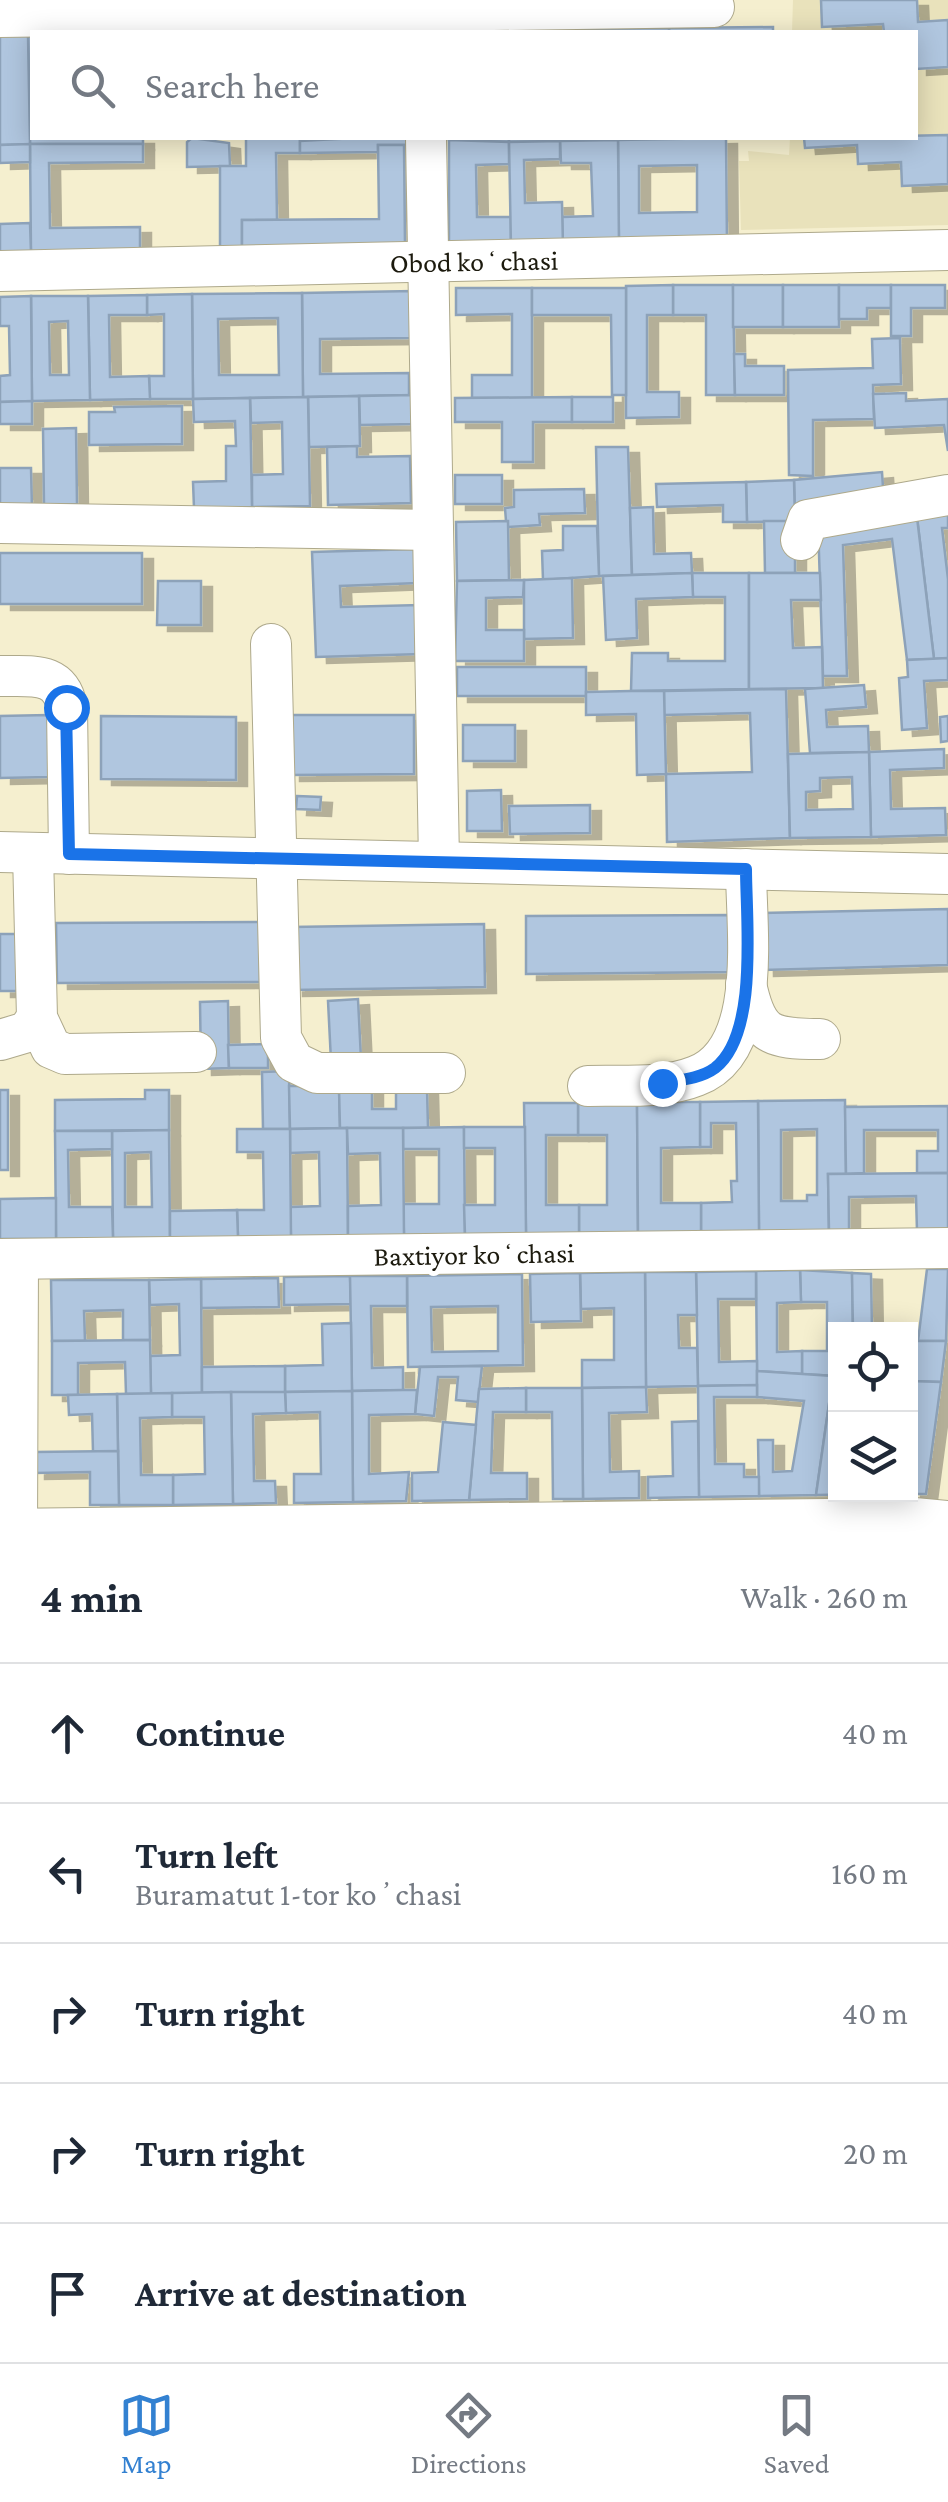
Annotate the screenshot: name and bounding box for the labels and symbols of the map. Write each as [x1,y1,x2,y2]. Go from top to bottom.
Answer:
street label: Obod koʻchasi [390,245,558,278]
route start [44,685,90,731]
route end [640,1061,686,1107]
street label: Baxtiyor koʻchasi [373,1237,575,1272]

